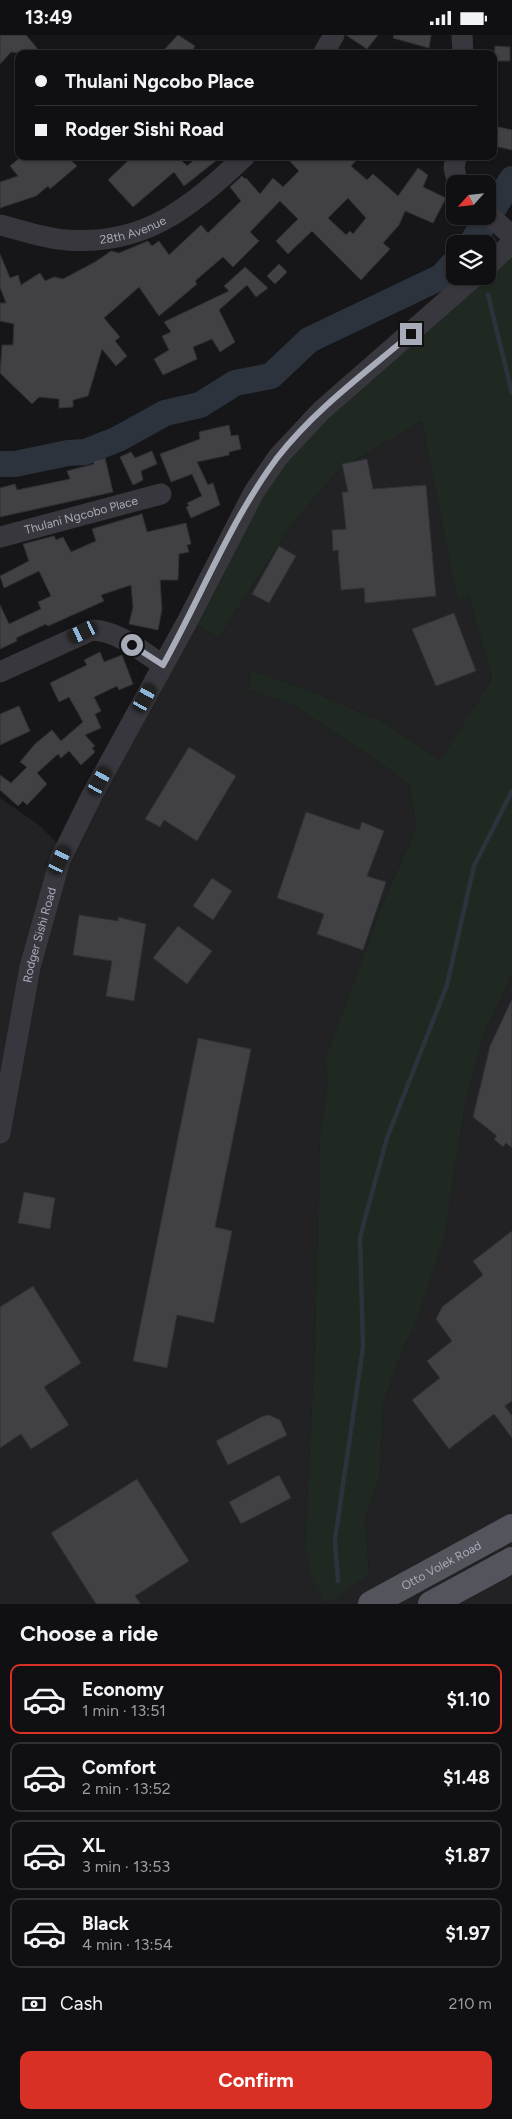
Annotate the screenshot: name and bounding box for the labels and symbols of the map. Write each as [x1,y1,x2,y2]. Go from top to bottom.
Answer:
north arrow [446,175,496,225]
street label: 28th Avenue [99,213,169,247]
route end [400,323,422,345]
street label: Thulani Ngcobo Place [23,493,140,537]
car [66,619,99,645]
route start [121,634,143,656]
car [131,681,158,715]
car [86,764,113,798]
car [46,843,73,877]
street label: Rodger Sishi Road [20,886,59,984]
street label: Otto Volek Road [399,1538,484,1593]

